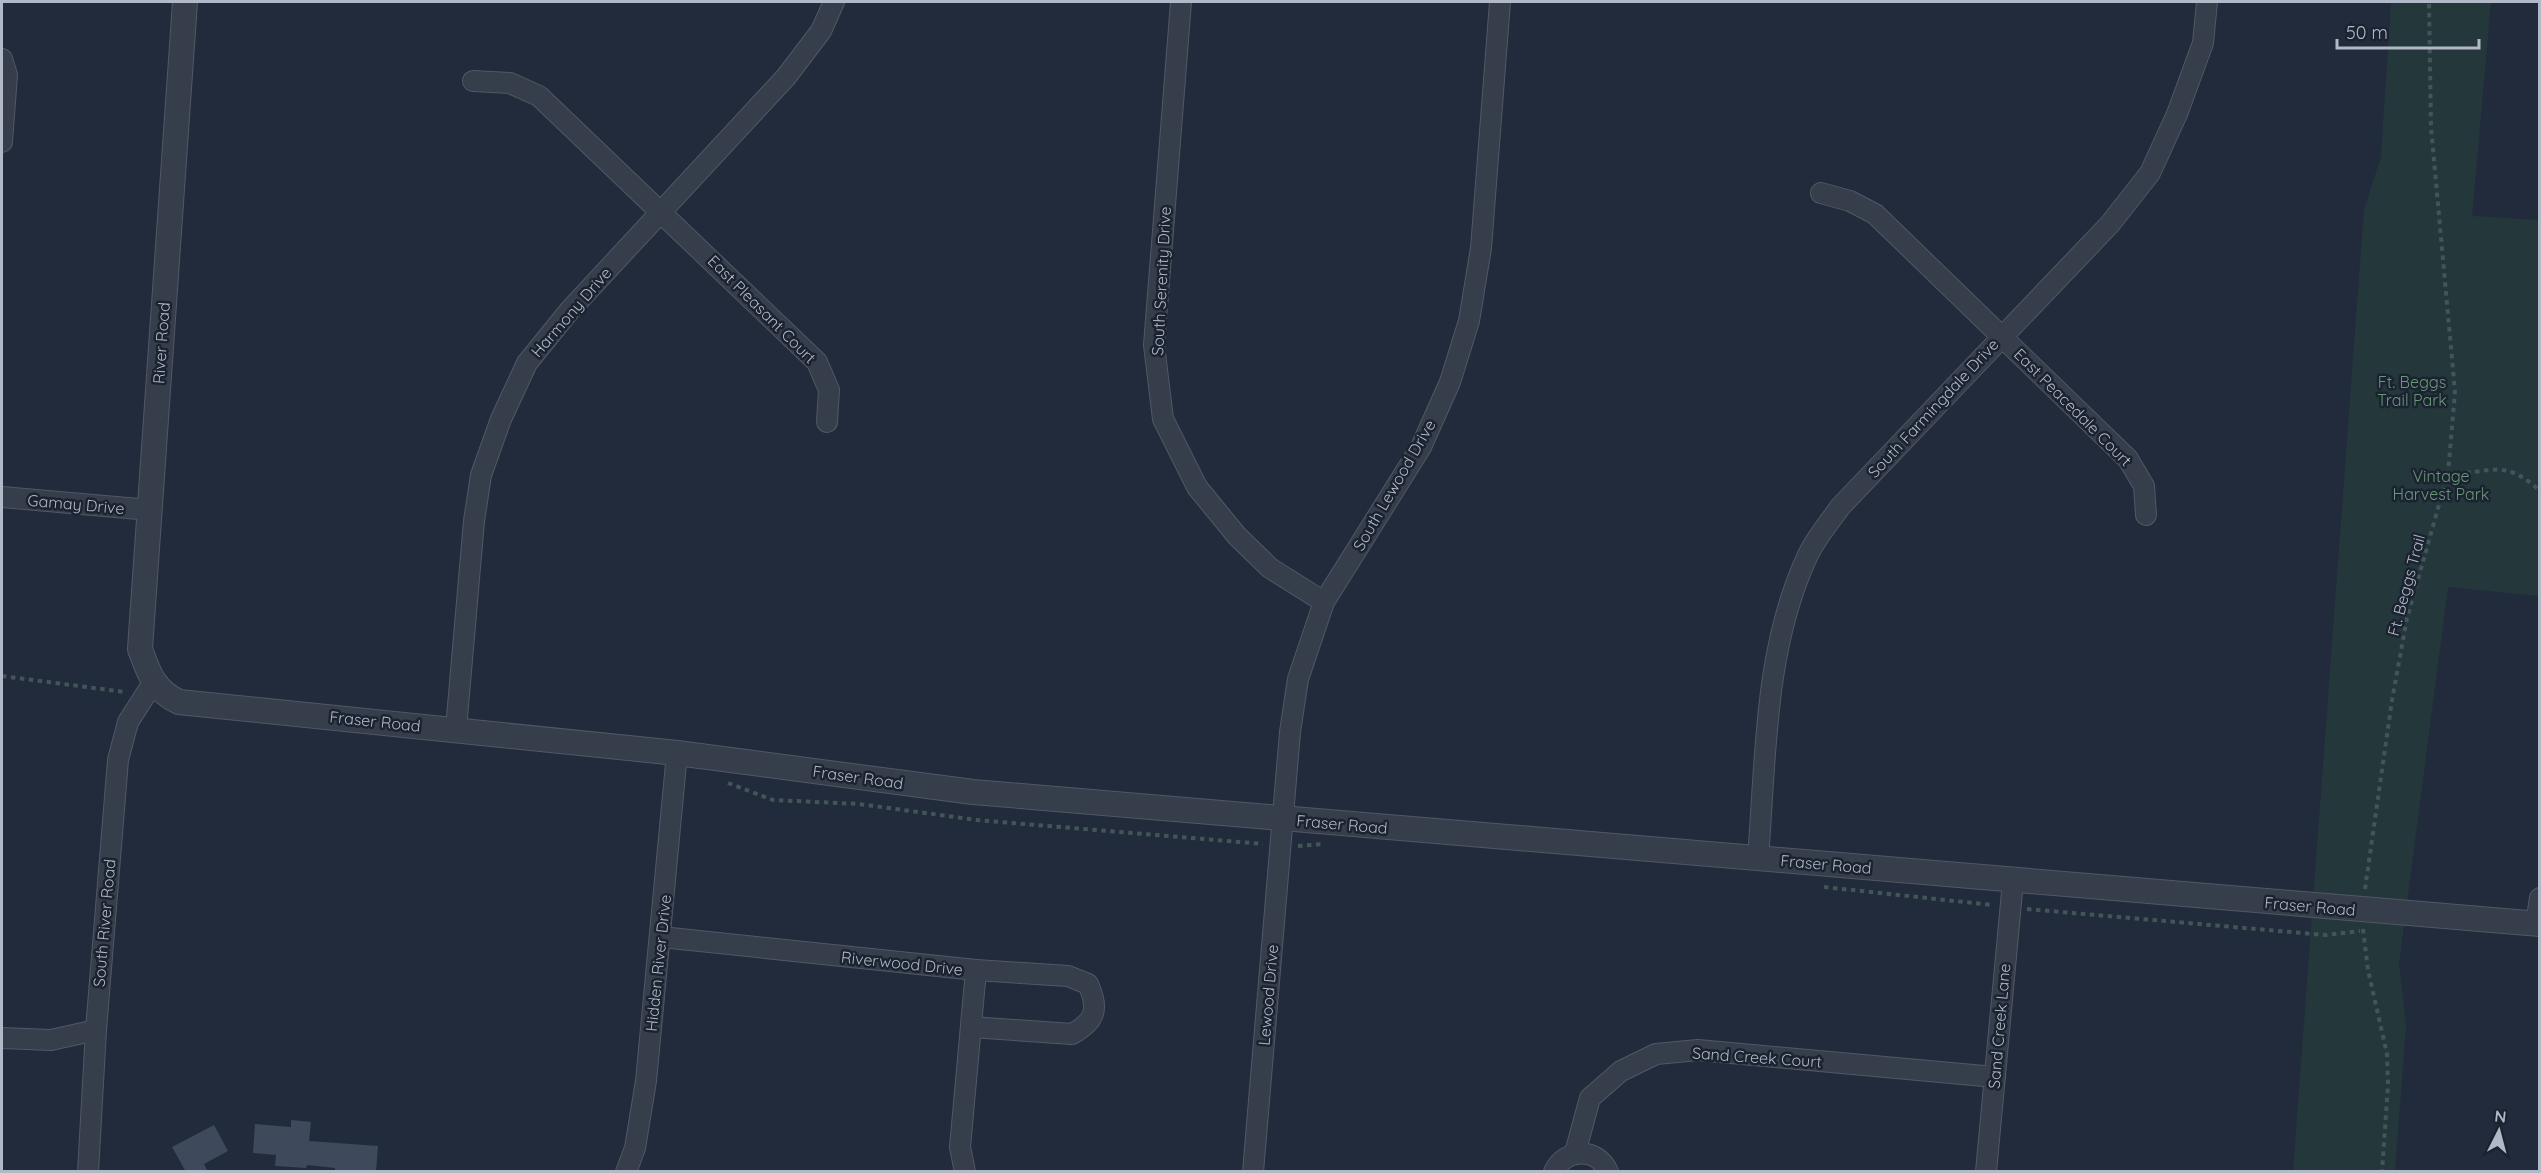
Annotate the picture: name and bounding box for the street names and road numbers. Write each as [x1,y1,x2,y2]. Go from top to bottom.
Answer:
street label: South Serenity Drive [1147,206,1175,356]
street label: East Pleasant Court [704,251,820,367]
street label: Harmony Drive [526,263,616,361]
street label: River Road [148,302,174,384]
street label: South Farmingdale Drive [1863,334,2003,482]
street label: East Peacedale Court [2010,344,2136,470]
street label: South Lewood Drive [1348,416,1440,554]
street label: Gamay Drive [27,490,125,518]
street label: Ft. Beggs Trail [2383,532,2429,638]
street label: Fraser Road [329,706,421,736]
street label: Fraser Road [811,761,905,793]
street label: Fraser Road [1296,810,1388,838]
street label: Fraser Road [1780,850,1872,878]
street label: South River Road [88,858,120,988]
street label: Fraser Road [2264,892,2356,920]
street label: Hidden River Drive [641,894,675,1032]
street label: Lewood Drive [1254,944,1282,1046]
street label: Riverwood Drive [840,947,964,979]
street label: Sand Creek Lane [1984,962,2014,1090]
street label: Sand Creek Court [1691,1042,1823,1072]

